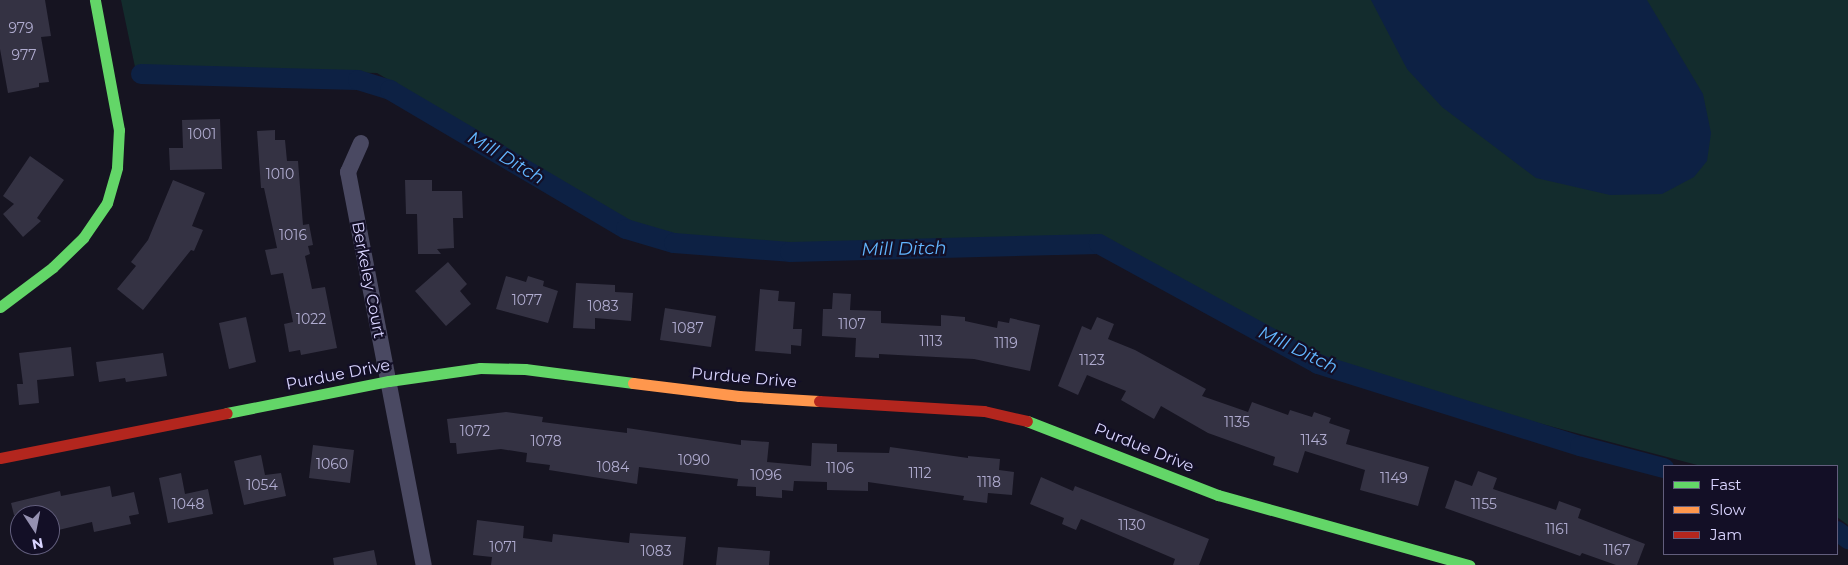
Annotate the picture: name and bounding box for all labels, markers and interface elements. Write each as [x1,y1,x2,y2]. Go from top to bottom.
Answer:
house number: 979 [8,20,34,36]
house number: 977 [12,47,36,63]
house number: 1001 [188,126,216,142]
water label: Mill Ditch [464,127,548,189]
house number: 1010 [266,166,294,182]
street label: Berkeley Court [347,220,389,340]
house number: 1016 [279,227,307,243]
water label: Mill Ditch [861,237,947,261]
house number: 1077 [512,292,542,308]
house number: 1083 [587,298,619,314]
house number: 1022 [296,311,326,327]
house number: 1107 [838,316,866,332]
house number: 1087 [672,320,704,336]
water label: Mill Ditch [1255,322,1341,378]
house number: 1113 [919,333,943,349]
house number: 1119 [994,335,1018,351]
house number: 1123 [1079,352,1105,368]
street label: Purdue Drive [284,355,392,395]
street label: Purdue Drive [690,364,798,392]
house number: 1135 [1224,414,1250,430]
street label: Purdue Drive [1091,419,1197,477]
house number: 1072 [460,423,490,439]
house number: 1143 [1300,432,1328,448]
house number: 1078 [530,433,562,449]
house number: 1090 [678,452,710,468]
house number: 1060 [316,456,348,472]
house number: 1084 [597,459,629,475]
house number: 1106 [826,460,854,476]
house number: 1112 [908,465,932,481]
legend [1663,465,1838,555]
house number: 1096 [750,467,782,483]
house number: 1149 [1380,470,1408,486]
house number: 1118 [977,474,1001,490]
text: Fast [1710,475,1741,494]
house number: 1054 [246,477,278,493]
house number: 1048 [172,496,204,512]
house number: 1155 [1471,496,1497,512]
text: Slow [1710,500,1746,519]
north arrow [10,505,60,555]
house number: 1130 [1118,517,1146,533]
house number: 1161 [1545,521,1569,537]
text: Jam [1710,525,1742,544]
text: N [30,534,45,554]
house number: 1071 [489,539,517,555]
house number: 1167 [1604,542,1630,558]
house number: 1083 [640,543,672,559]

